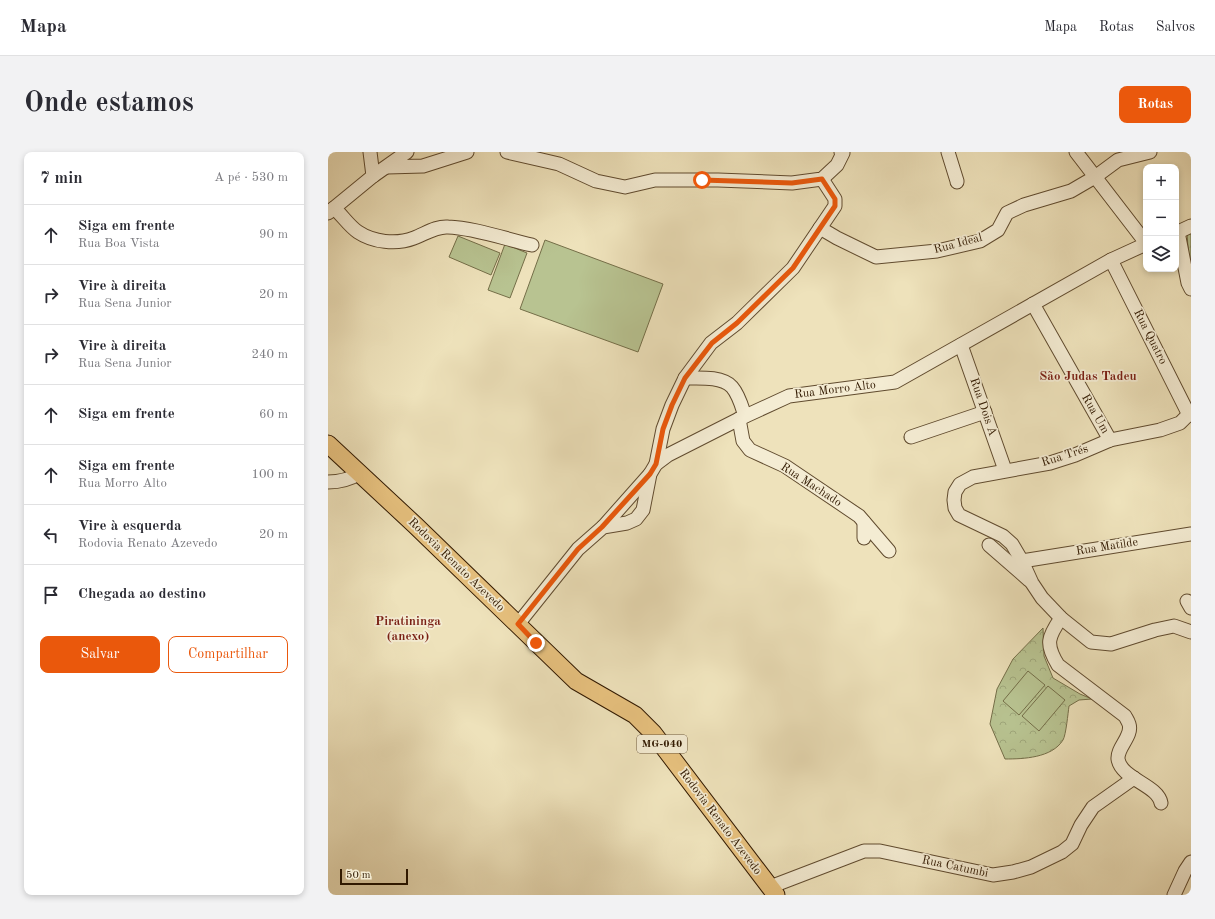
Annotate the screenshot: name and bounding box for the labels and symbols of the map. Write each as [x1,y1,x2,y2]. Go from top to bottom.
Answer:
route start [693,171,711,189]
street label: Rua Ideal [932,232,984,256]
street label: Rua Quatro [1131,307,1169,367]
district label: São Judas Tadeu [1039,370,1137,383]
street label: Rua Dois A [967,376,999,438]
street label: Rua Morro Alto [794,379,876,401]
street label: Rua Um [1079,392,1111,436]
street label: Rua Trés [1040,443,1090,469]
street label: Rua Machado [778,461,844,509]
street label: Rodovia Renato Azevedo [406,516,506,614]
street label: Rua Matilde [1075,536,1139,558]
district label: Piratininga (anexo) [375,615,441,643]
route end [527,634,545,652]
road number: MG-040 [637,735,687,753]
street label: Rodovia Renato Azevedo [676,767,764,877]
street label: Rua Catumbi [921,854,989,880]
scale bar [340,867,408,886]

